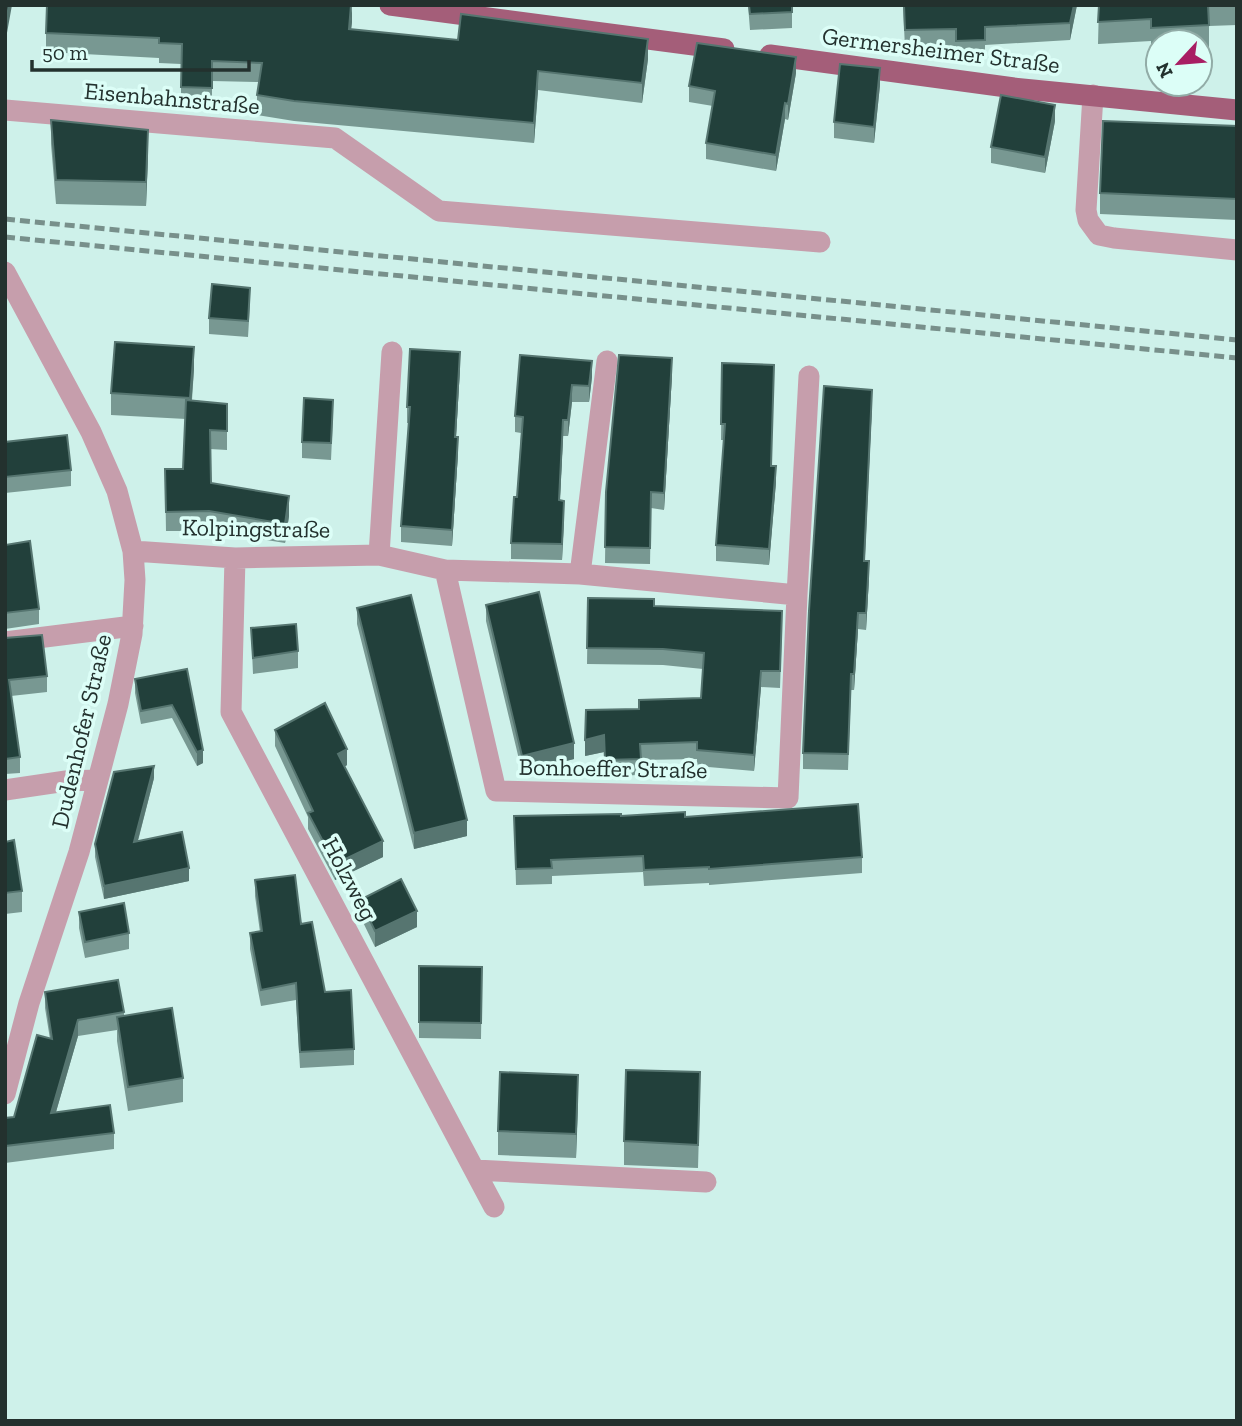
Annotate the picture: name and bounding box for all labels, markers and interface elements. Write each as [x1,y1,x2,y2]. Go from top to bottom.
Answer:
street label: Germersheimer Straße [820,21,1062,79]
scale bar [32,28,248,72]
north arrow [1144,28,1214,98]
text: 50 m [42,40,88,65]
text: N [1151,59,1178,82]
street label: Eisenbahnstraße [83,76,261,120]
street label: Kolpingstraße [182,512,330,544]
street label: Dudenhofer Straße [45,631,117,831]
street label: Bonhoeffer Straße [518,752,708,784]
street label: Holzweg [316,833,384,925]

